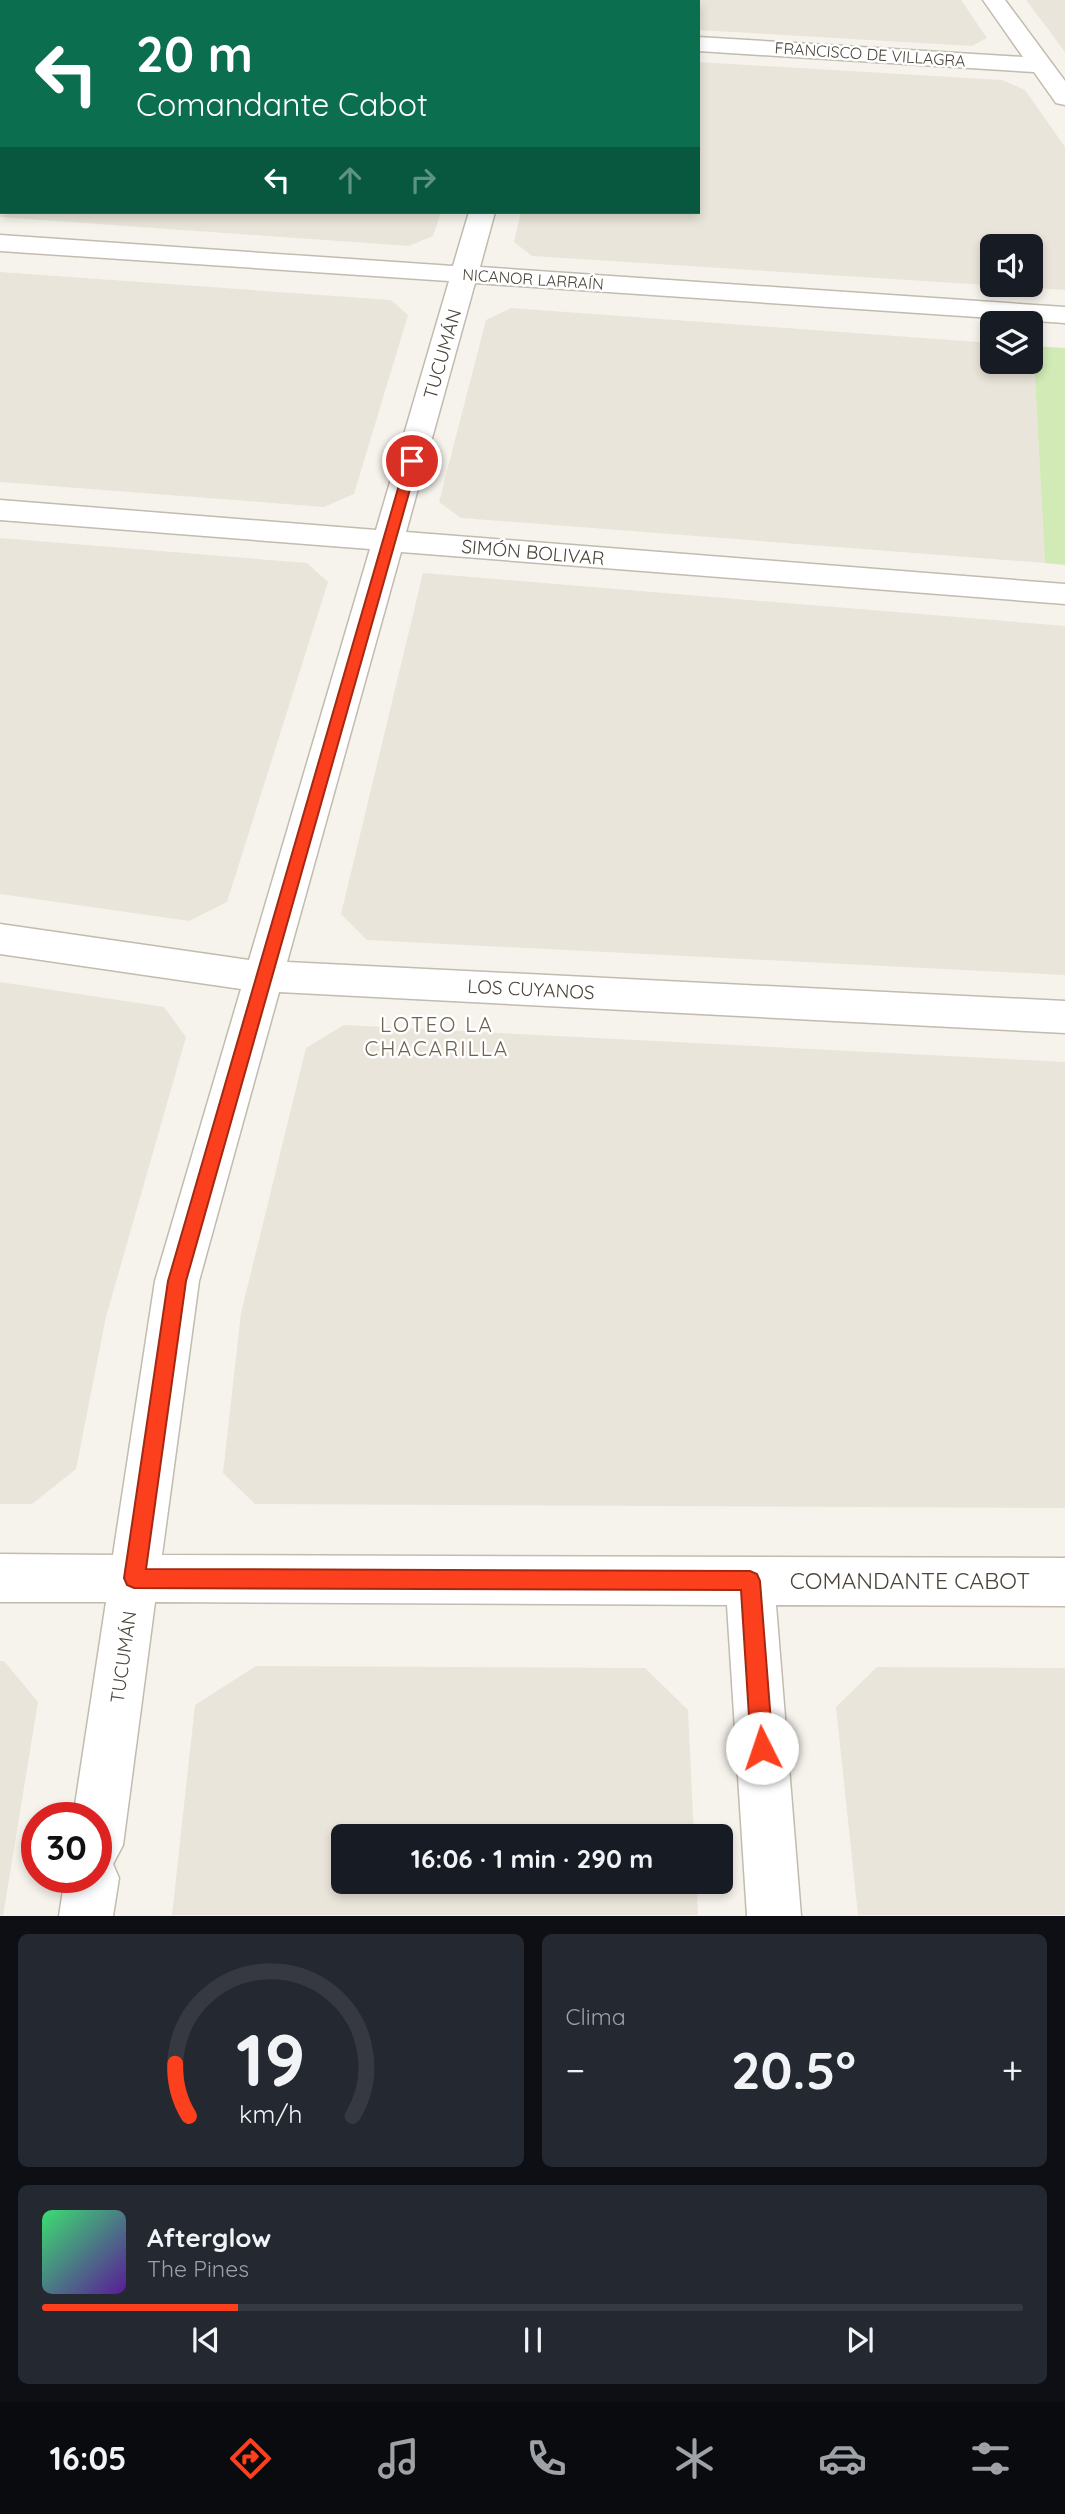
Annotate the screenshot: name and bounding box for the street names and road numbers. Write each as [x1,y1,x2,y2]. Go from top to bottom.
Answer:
street label: FRANCISCO DE VILLAGRA [774,37,966,71]
street label: NICANOR LARRAÍN [462,264,604,294]
street label: TUCUMÁN [418,306,466,402]
street label: SIMÓN BOLIVAR [460,534,606,570]
street label: LOS CUYANOS [467,974,595,1004]
street label: COMANDANTE CABOT [790,1566,1030,1595]
street label: TUCUMÁN [105,1609,141,1705]

